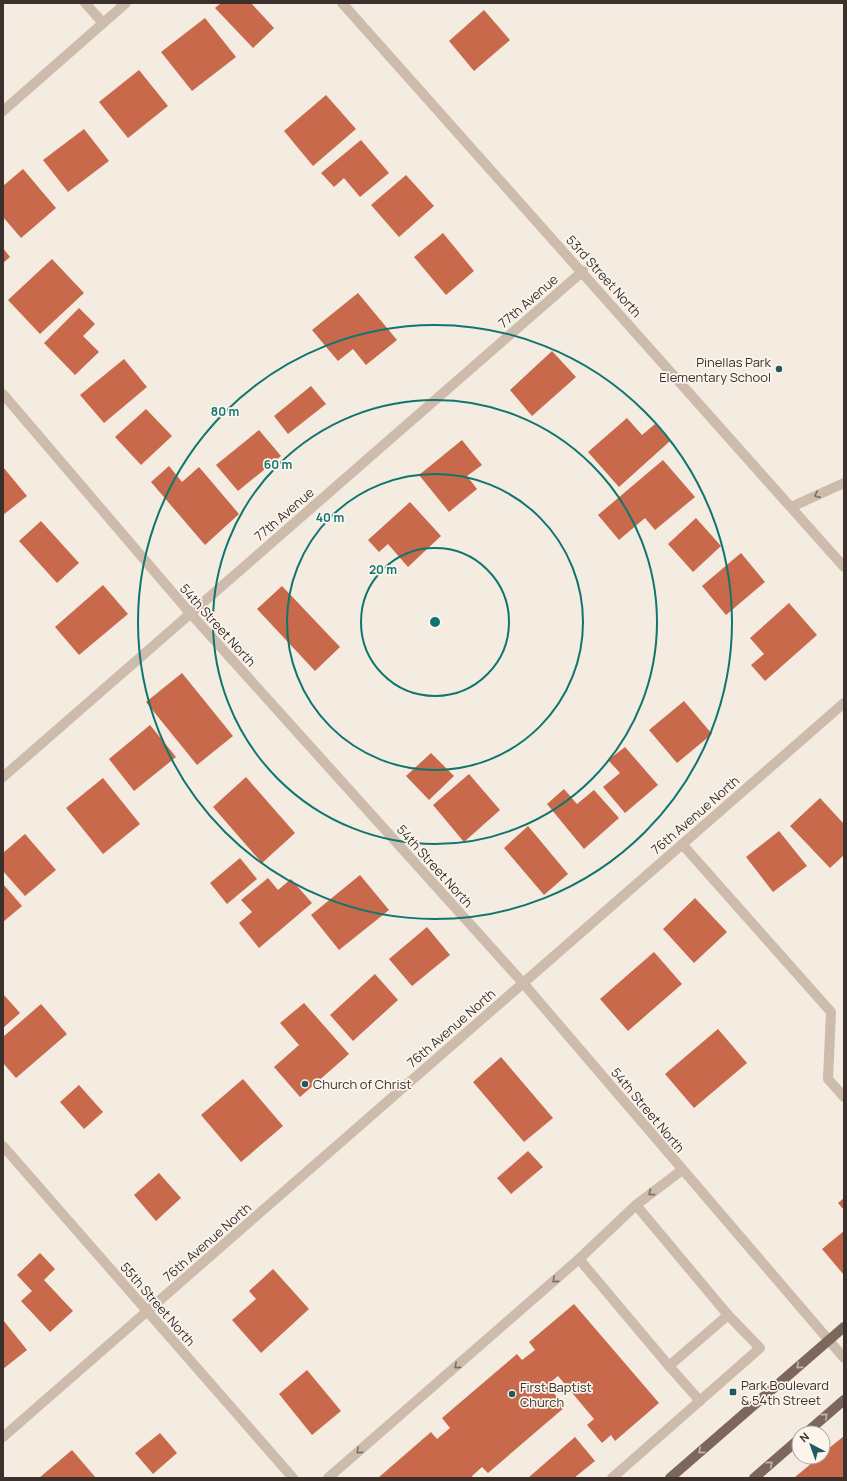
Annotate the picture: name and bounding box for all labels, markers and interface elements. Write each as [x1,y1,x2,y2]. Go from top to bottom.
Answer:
street label: 53rd Street North [562,231,646,321]
street label: 77th Avenue [494,270,562,332]
place label: Pinellas Park Elementary School [659,353,772,386]
marker: Pinellas Park Elementary School [774,364,784,374]
text: 80 m [211,403,239,420]
text: 60 m [264,456,292,473]
street label: 77th Avenue [250,483,318,545]
one-way arrow [814,490,822,498]
text: 40 m [316,509,344,526]
text: 20 m [369,561,397,578]
street label: 54th Street North [176,580,260,670]
centre of rings [428,615,442,629]
street label: 76th Avenue North [647,772,743,858]
street label: 54th Street North [393,821,477,911]
street label: 76th Avenue North [403,985,499,1071]
street label: 54th Street North [607,1064,689,1156]
place label: Church of Christ [313,1075,412,1093]
marker: Church of Christ [300,1079,310,1089]
one-way arrow [648,1188,655,1196]
street label: 76th Avenue North [159,1199,255,1285]
street label: 55th Street North [117,1258,199,1350]
one-way arrow [552,1276,559,1283]
one-way arrow [454,1361,461,1368]
one-way arrow [796,1361,803,1368]
place label: Park Boulevard & 54th Street [741,1376,829,1409]
place label: First Baptist Church [520,1378,592,1411]
marker: Park Boulevard & 54th Street [728,1387,738,1397]
marker: First Baptist Church [507,1389,517,1399]
one-way arrow [820,1414,827,1421]
north arrow [791,1425,831,1465]
text: N [796,1429,812,1445]
one-way arrow [356,1447,363,1454]
one-way arrow [698,1447,705,1454]
one-way arrow [766,1461,773,1468]

